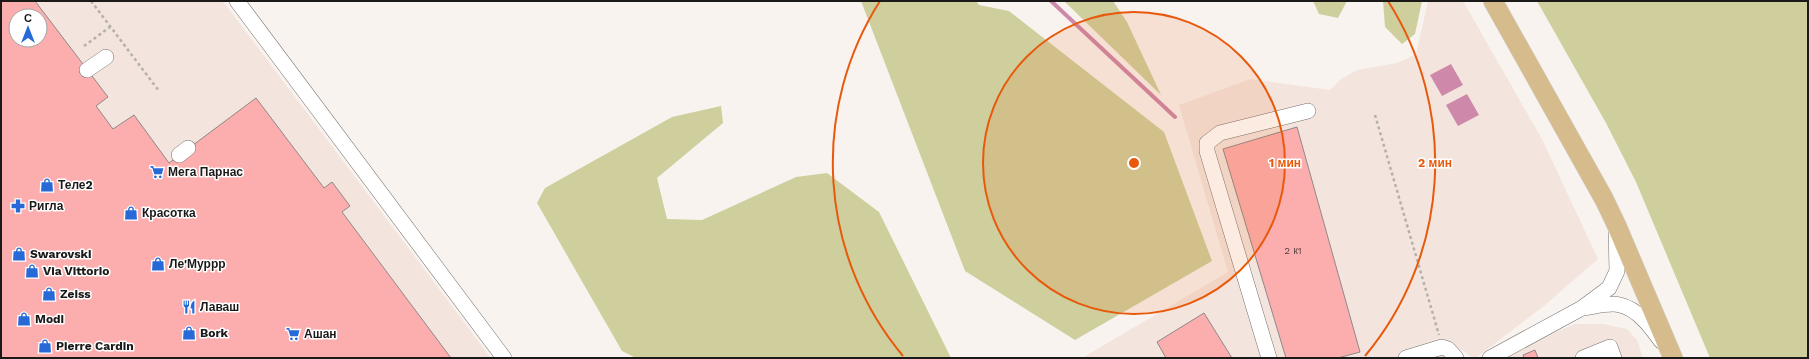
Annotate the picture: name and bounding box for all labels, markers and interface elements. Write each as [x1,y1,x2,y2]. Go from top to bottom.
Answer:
north arrow [8,8,48,48]
text: С [24,12,32,25]
centre of rings [1127,156,1141,170]
text: 1 мин [1269,156,1301,170]
text: 2 мин [1418,156,1452,170]
supermarket icon: Мега Парнас [149,164,165,180]
place label: Мега Парнас [168,165,243,179]
shop icon: Теле2 [39,177,55,193]
place label: Теле2 [58,178,93,192]
pharmacy icon: Ригла [10,198,26,214]
place label: Ригла [29,199,64,213]
shop icon: Красотка [123,205,139,221]
place label: Красотка [142,206,196,220]
house number: 2 к1 [1284,245,1302,256]
shop icon: Swarovski [11,246,27,262]
place label: Swarovski [30,247,92,261]
shop icon: Ле'Муррр [150,256,166,272]
place label: Ле'Муррр [169,257,226,271]
shop icon: Via Vittorio [24,263,40,279]
place label: Via Vittorio [43,264,109,278]
shop icon: Zeiss [41,286,57,302]
place label: Zeiss [60,287,91,301]
restaurant icon: Лаваш [181,299,197,315]
place label: Лаваш [200,300,239,314]
shop icon: Modi [16,311,32,327]
place label: Modi [35,312,64,326]
shop icon: Bork [181,325,197,341]
place label: Bork [200,326,229,340]
supermarket icon: Ашан [285,326,301,342]
place label: Ашан [304,327,337,341]
shop icon: Pierre Cardin [37,338,53,354]
place label: Pierre Cardin [56,339,134,353]

